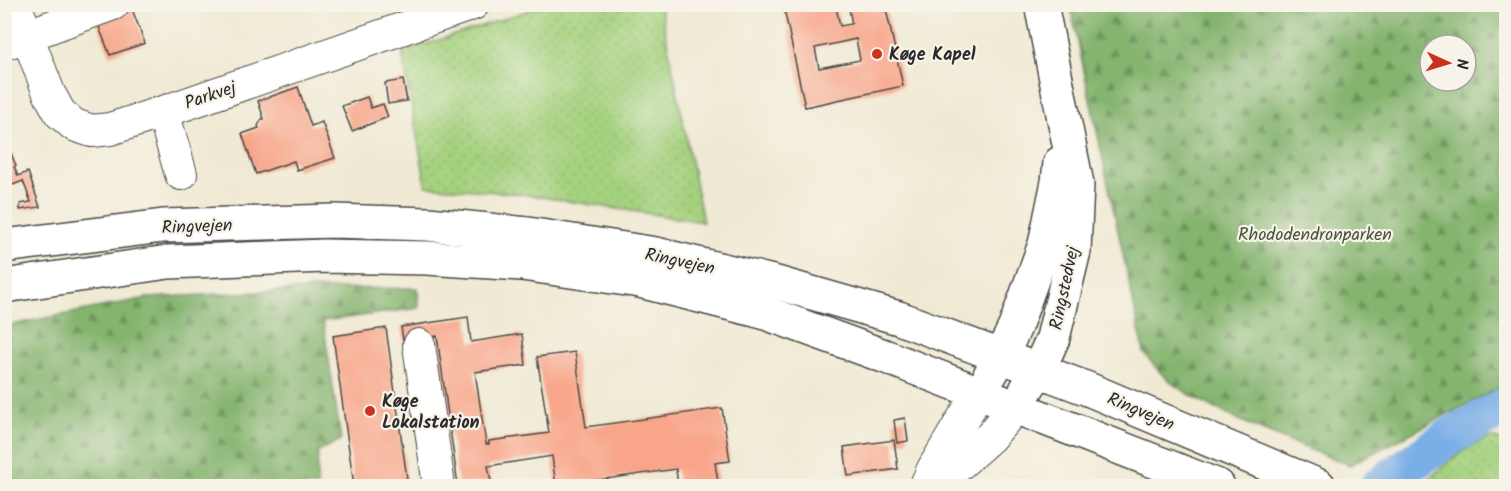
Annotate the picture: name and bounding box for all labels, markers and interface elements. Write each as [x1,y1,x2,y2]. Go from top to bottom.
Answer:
north arrow [1418,33,1478,93]
place label: Køge Kapel [889,41,976,70]
marker: Køge Kapel [870,47,884,61]
text: N [1449,58,1474,70]
street label: Parkvej [181,74,242,119]
street label: Ringvejen [161,212,233,243]
park label: Rhododendronparken [1238,221,1392,250]
street label: Ringvejen [642,241,717,284]
street label: Ringstedvej [1042,242,1089,333]
street label: Ringvejen [1102,385,1179,440]
place label: Køge Lokalstation [382,388,480,438]
marker: Køge Lokalstation [363,404,377,418]

